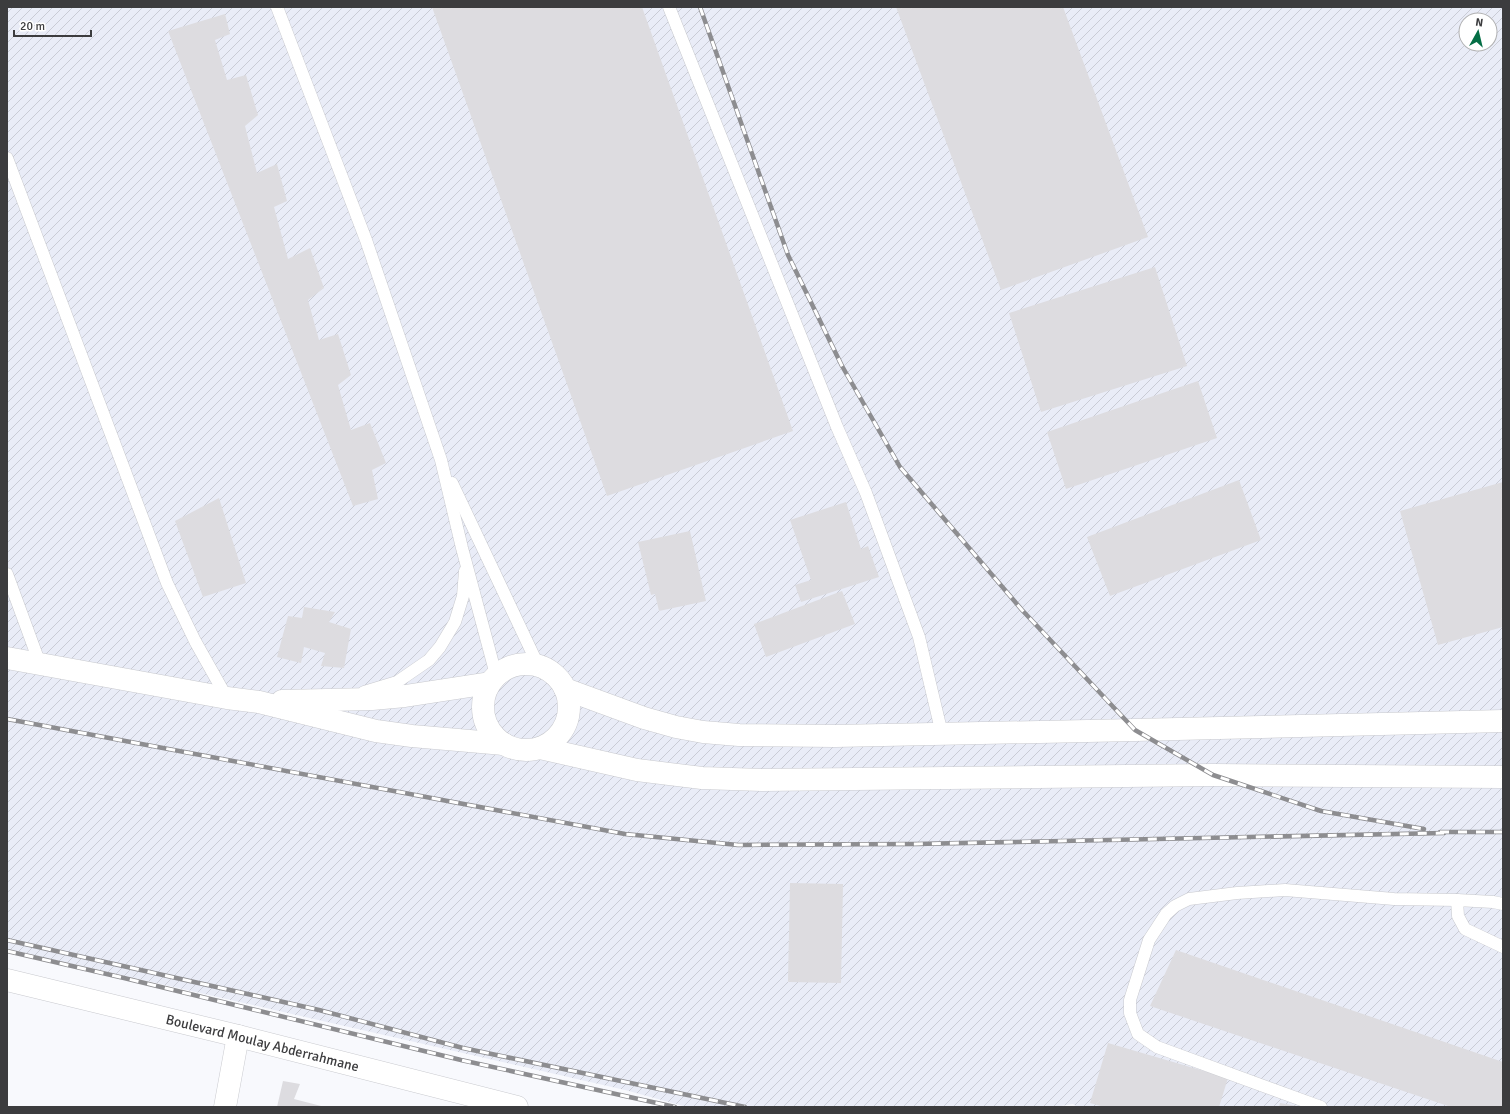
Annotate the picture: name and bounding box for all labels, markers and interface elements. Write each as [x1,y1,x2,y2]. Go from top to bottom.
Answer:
scale bar [14,12,91,38]
north arrow [1458,12,1498,52]
text: N [1475,16,1484,30]
text: 20 m [20,19,45,34]
street label: Boulevard Moulay Abderrahmane [164,1011,361,1075]

